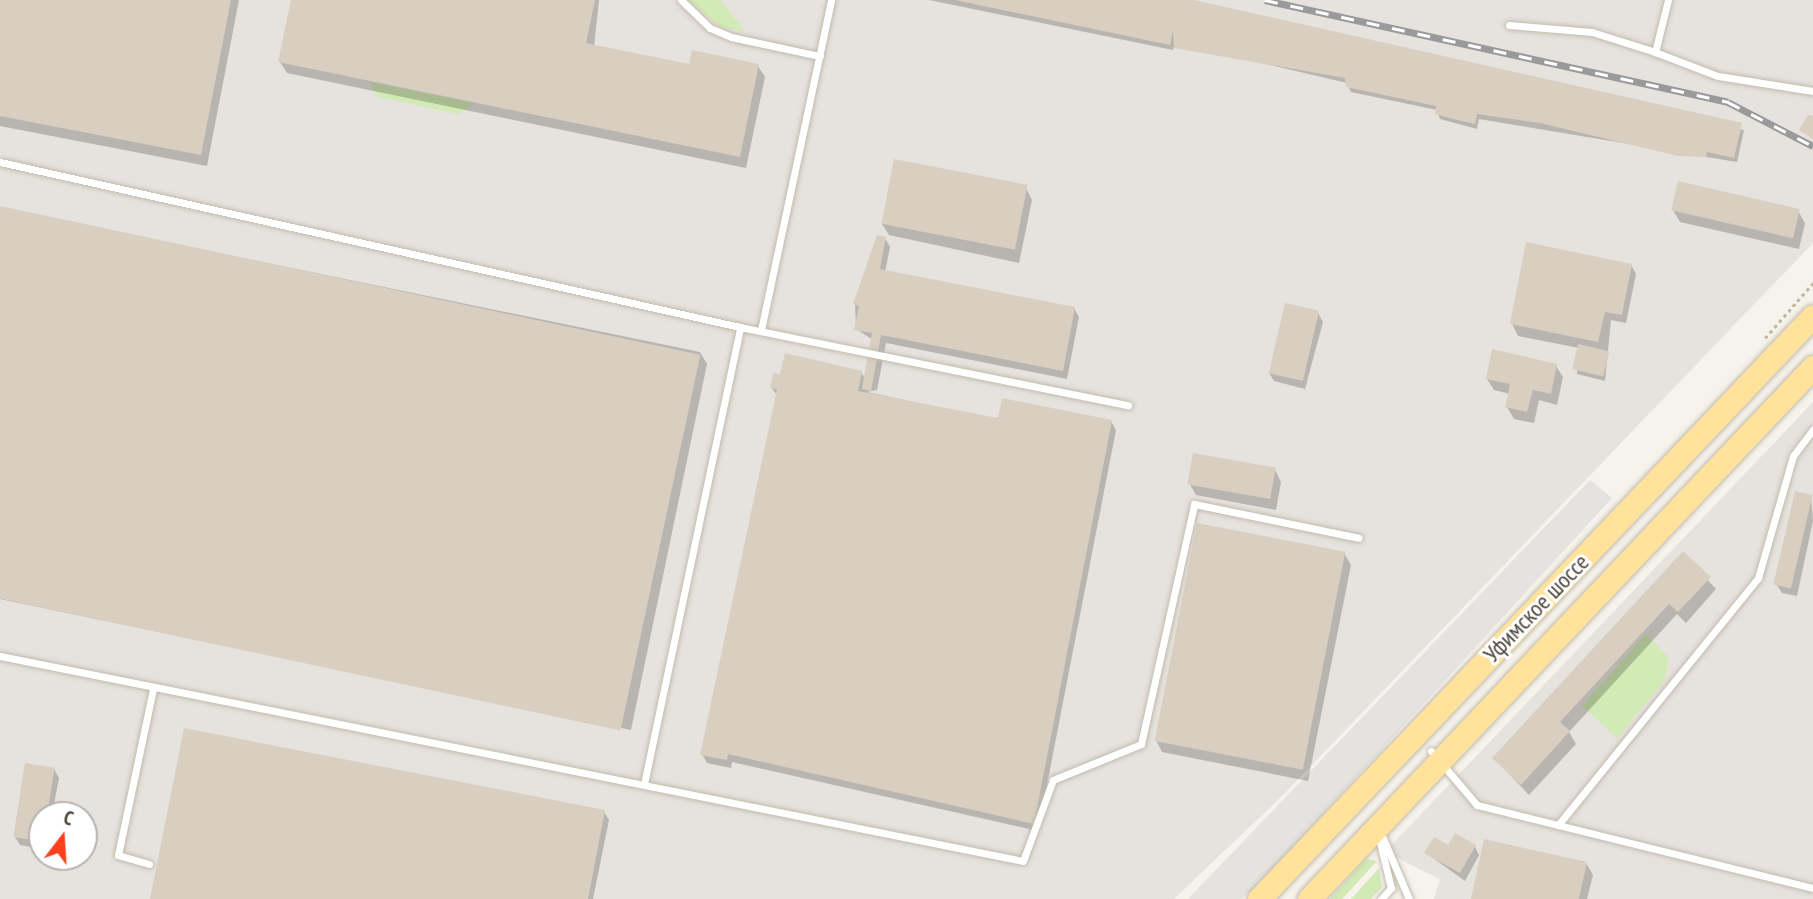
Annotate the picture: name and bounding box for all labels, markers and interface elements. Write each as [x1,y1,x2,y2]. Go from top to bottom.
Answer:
street label: Уфимское шоссе [1477,548,1595,668]
north arrow [28,801,98,871]
text: С [61,805,76,831]

